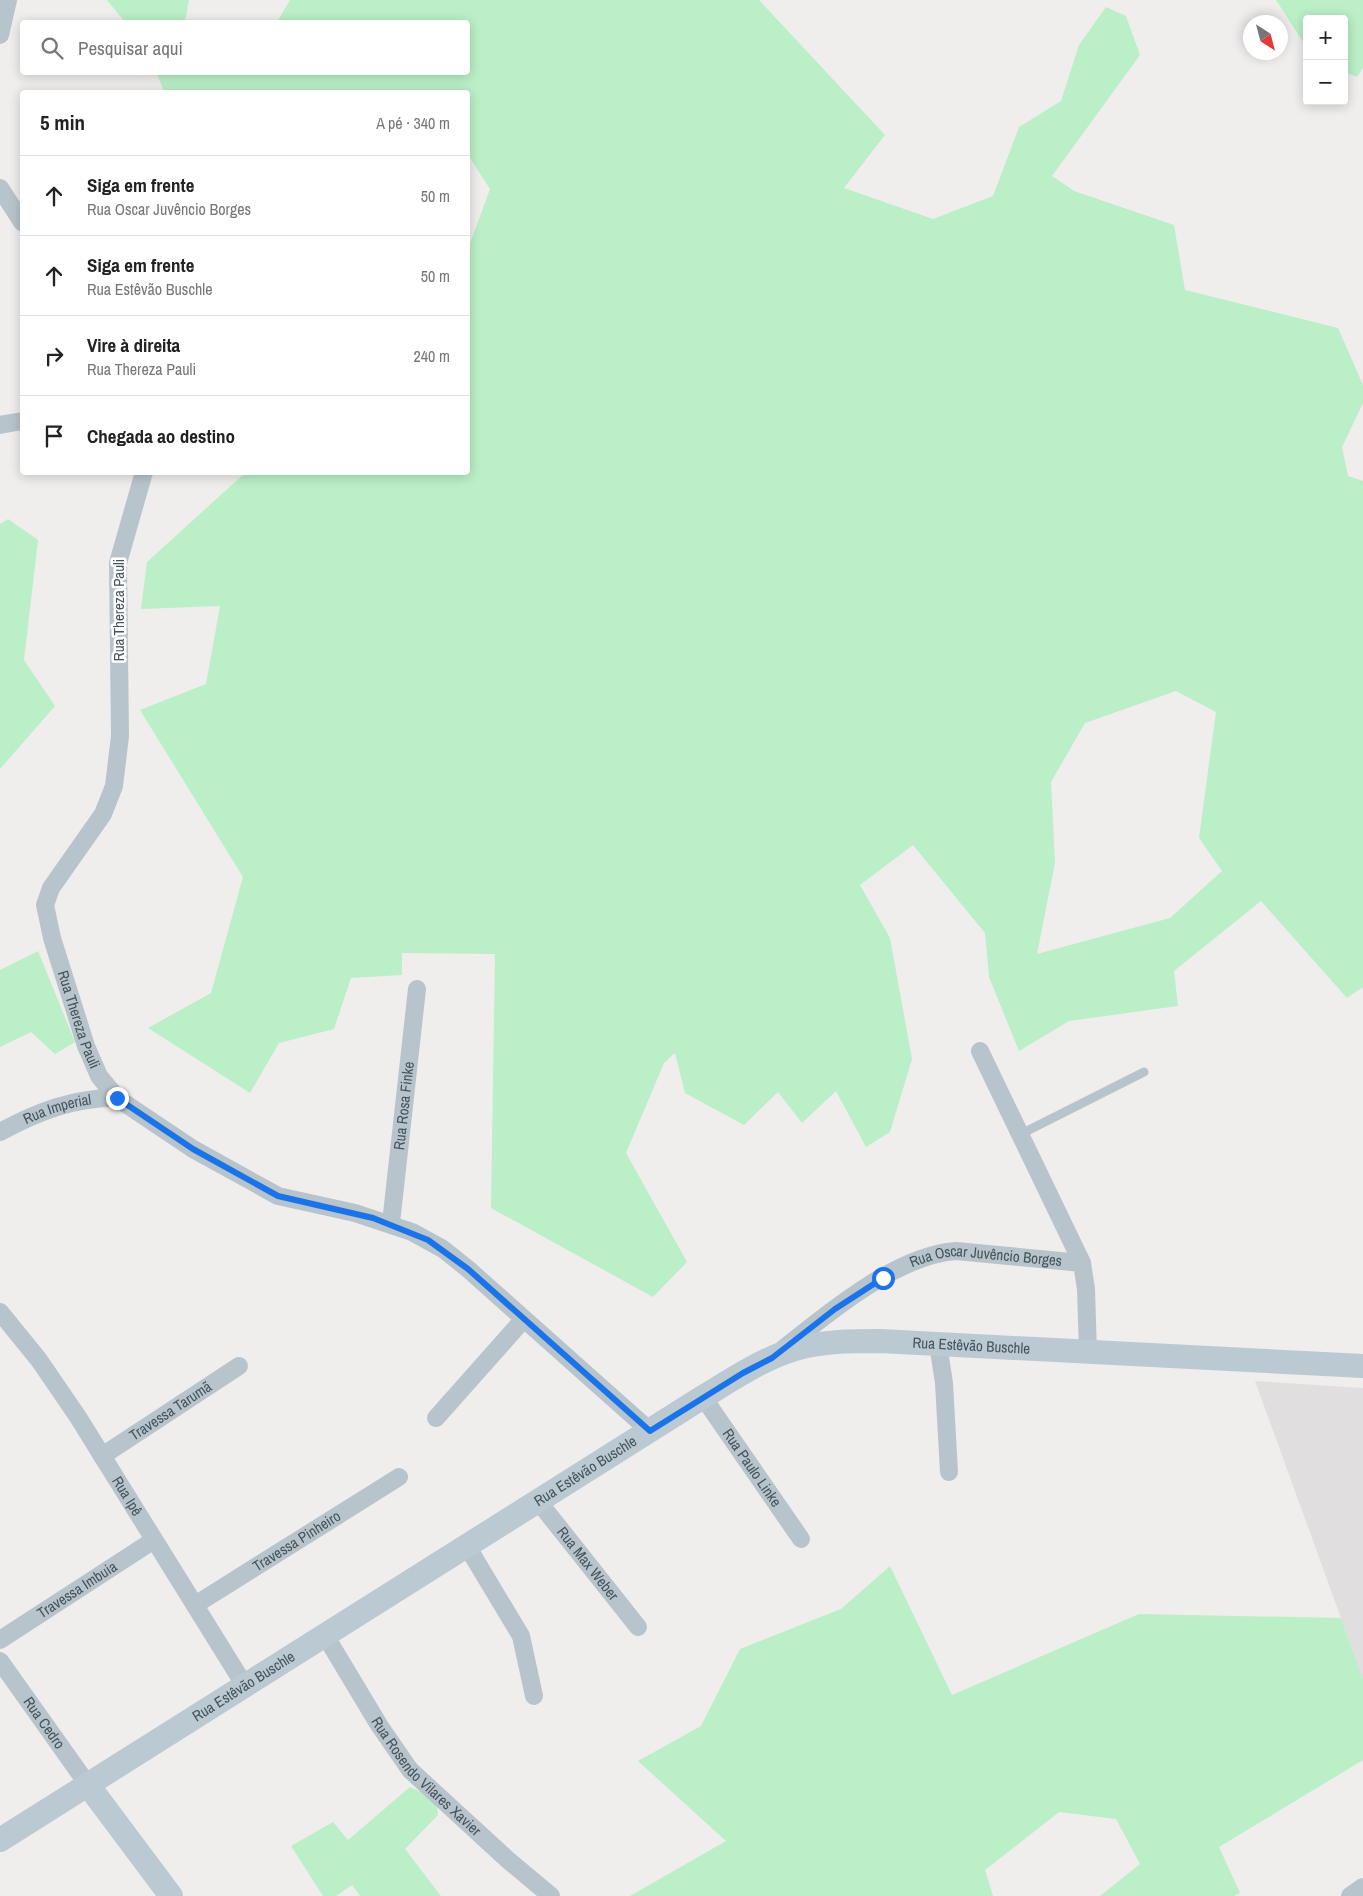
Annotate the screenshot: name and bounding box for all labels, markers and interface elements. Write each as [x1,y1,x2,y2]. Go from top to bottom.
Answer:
north arrow [1243,15,1288,60]
map controls [1303,15,1348,105]
button: + [1303,15,1348,60]
search box [20,20,470,75]
icon: search [38,34,66,62]
text: Pesquisar aqui [78,35,183,61]
button: − [1303,60,1348,105]
text: 5 min [40,108,85,137]
text: A pé · 340 m [376,112,450,134]
text: Siga em frente [87,172,194,198]
icon: ahead [40,182,68,210]
text: 50 m [421,185,450,207]
text: Rua Oscar Juvêncio Borges [87,198,251,220]
text: Siga em frente [87,252,194,278]
icon: ahead [40,262,68,290]
text: 50 m [421,265,450,287]
text: Rua Estêvão Buschle [87,278,212,300]
text: Vire à direita [87,332,180,358]
icon: right [40,342,68,370]
text: 240 m [414,345,450,367]
text: Rua Thereza Pauli [87,358,196,380]
icon: arrive [40,422,68,450]
text: Chegada ao destino [87,423,235,449]
street label: Rua Thereza Pauli [108,559,129,661]
street label: Rua Thereza Pauli [53,968,106,1072]
street label: Rua Rosa Finke [388,1060,419,1151]
route end [106,1087,129,1110]
street label: Rua Imperial [19,1088,92,1129]
street label: Rua Oscar Juvêncio Borges [906,1240,1063,1272]
route start [872,1267,895,1290]
street label: Rua Estêvão Buschle [912,1332,1031,1359]
street label: Travessa Tarumã [125,1376,216,1445]
street label: Rua Paulo Linke [718,1424,787,1511]
street label: Rua Estêvão Buschle [530,1430,641,1511]
street label: Rua Ipê [107,1472,148,1520]
street label: Travessa Pinheiro [248,1505,345,1576]
street label: Rua Max Weber [552,1522,624,1605]
street label: Travessa Imbuia [33,1556,121,1623]
street label: Rua Estêvão Buschle [188,1646,299,1726]
street label: Rua Cedro [19,1692,70,1753]
street label: Rua Rosendo Vilares Xavier [366,1713,486,1840]

